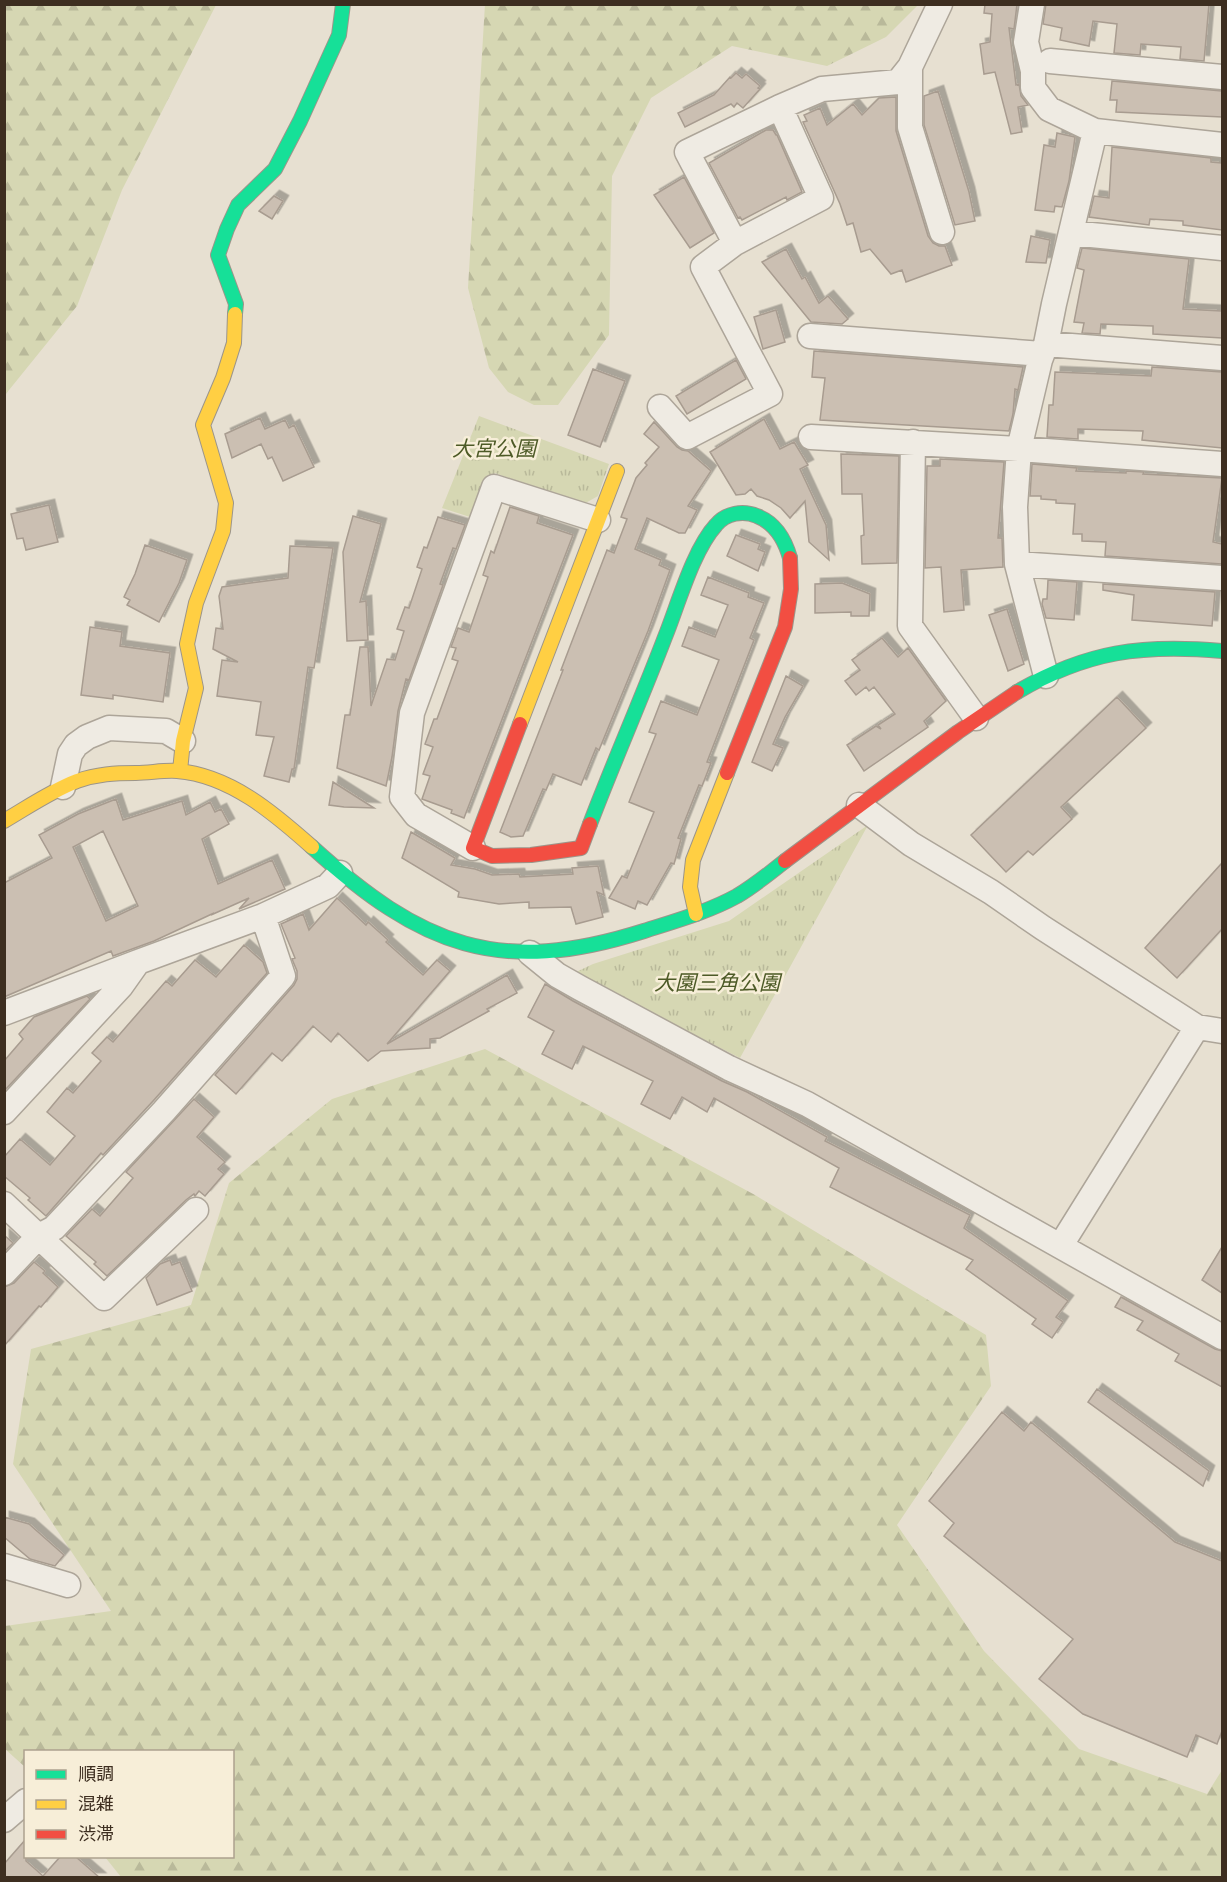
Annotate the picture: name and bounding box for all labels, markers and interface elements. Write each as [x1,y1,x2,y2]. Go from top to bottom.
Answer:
park label: 大宮公園 [452,437,539,461]
park label: 大園三角公園 [654,971,783,995]
legend [24,1750,234,1858]
text: 順調 [78,1764,114,1784]
text: 混雑 [78,1794,114,1814]
text: 渋滞 [78,1824,114,1844]

